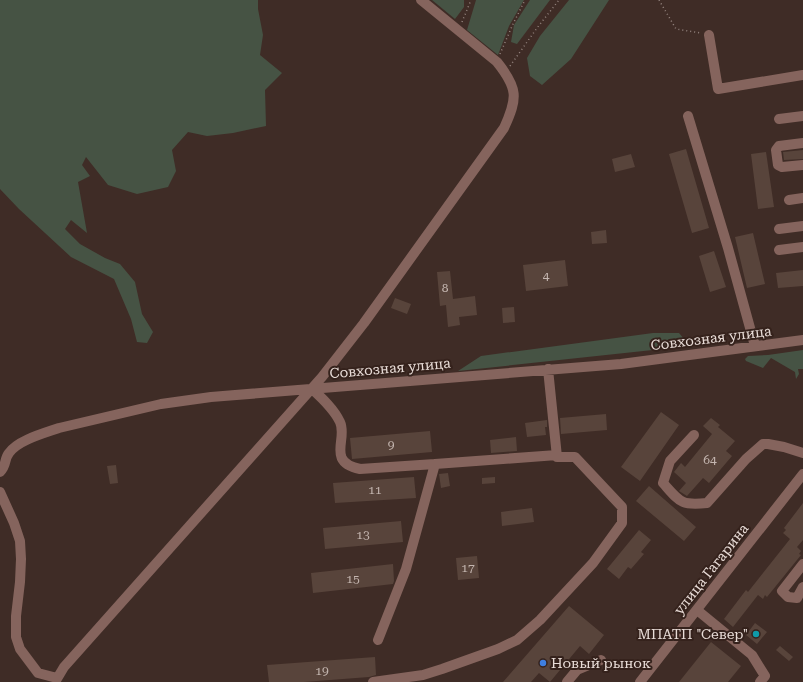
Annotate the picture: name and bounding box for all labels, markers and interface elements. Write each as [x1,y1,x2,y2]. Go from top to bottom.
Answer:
house number: 4 [543,269,550,283]
house number: 8 [442,281,449,295]
street label: Совхозная улица [650,323,773,353]
street label: Совхозная улица [329,355,452,381]
house number: 9 [388,438,395,452]
house number: 64 [703,453,717,467]
house number: 11 [368,483,382,497]
street label: улица Гагарина [671,520,752,618]
house number: 13 [356,528,370,542]
house number: 17 [461,561,475,575]
house number: 15 [346,572,360,586]
place label: МПАТП "Север" [638,626,748,642]
marker: МПАТП "Север" [751,629,761,639]
place label: Новый рынок [551,655,651,671]
marker: Новый рынок [538,658,548,668]
house number: 19 [315,664,329,678]

